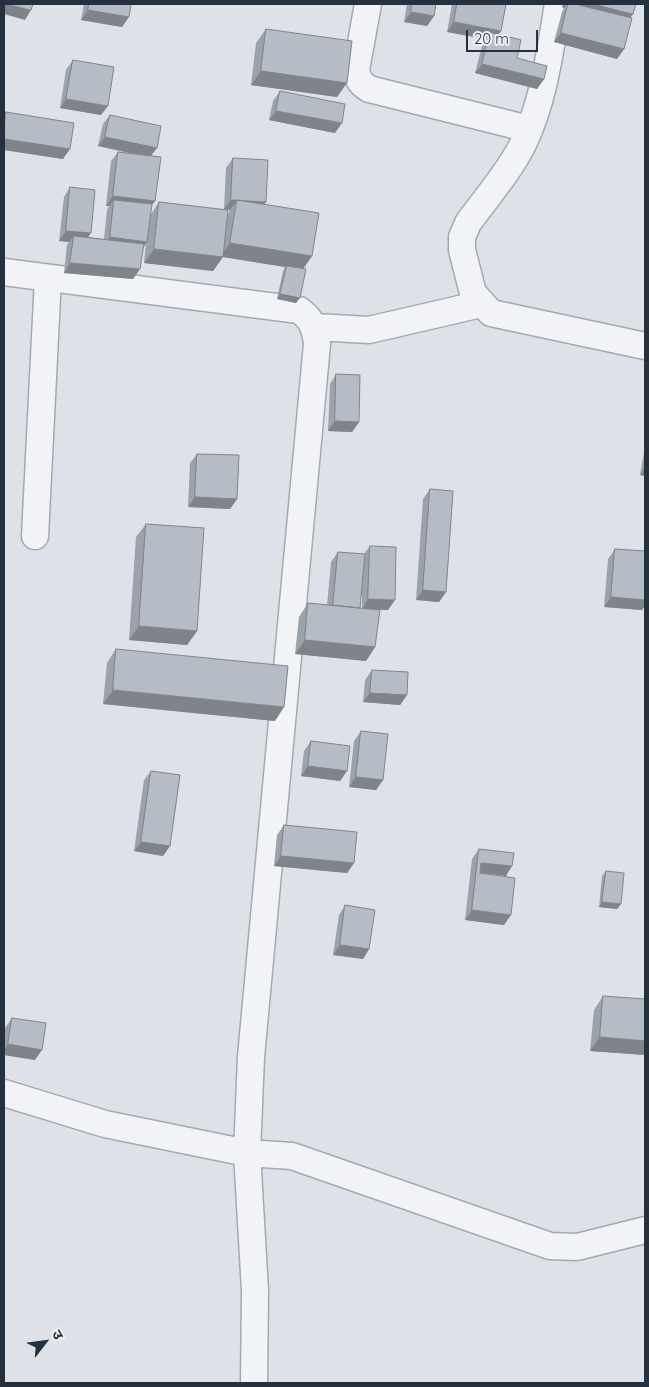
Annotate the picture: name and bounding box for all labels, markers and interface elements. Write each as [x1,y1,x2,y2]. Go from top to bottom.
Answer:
scale bar [469,20,542,52]
text: 20 m [474,29,509,48]
north arrow [20,1317,70,1367]
text: उ [48,1326,68,1343]

